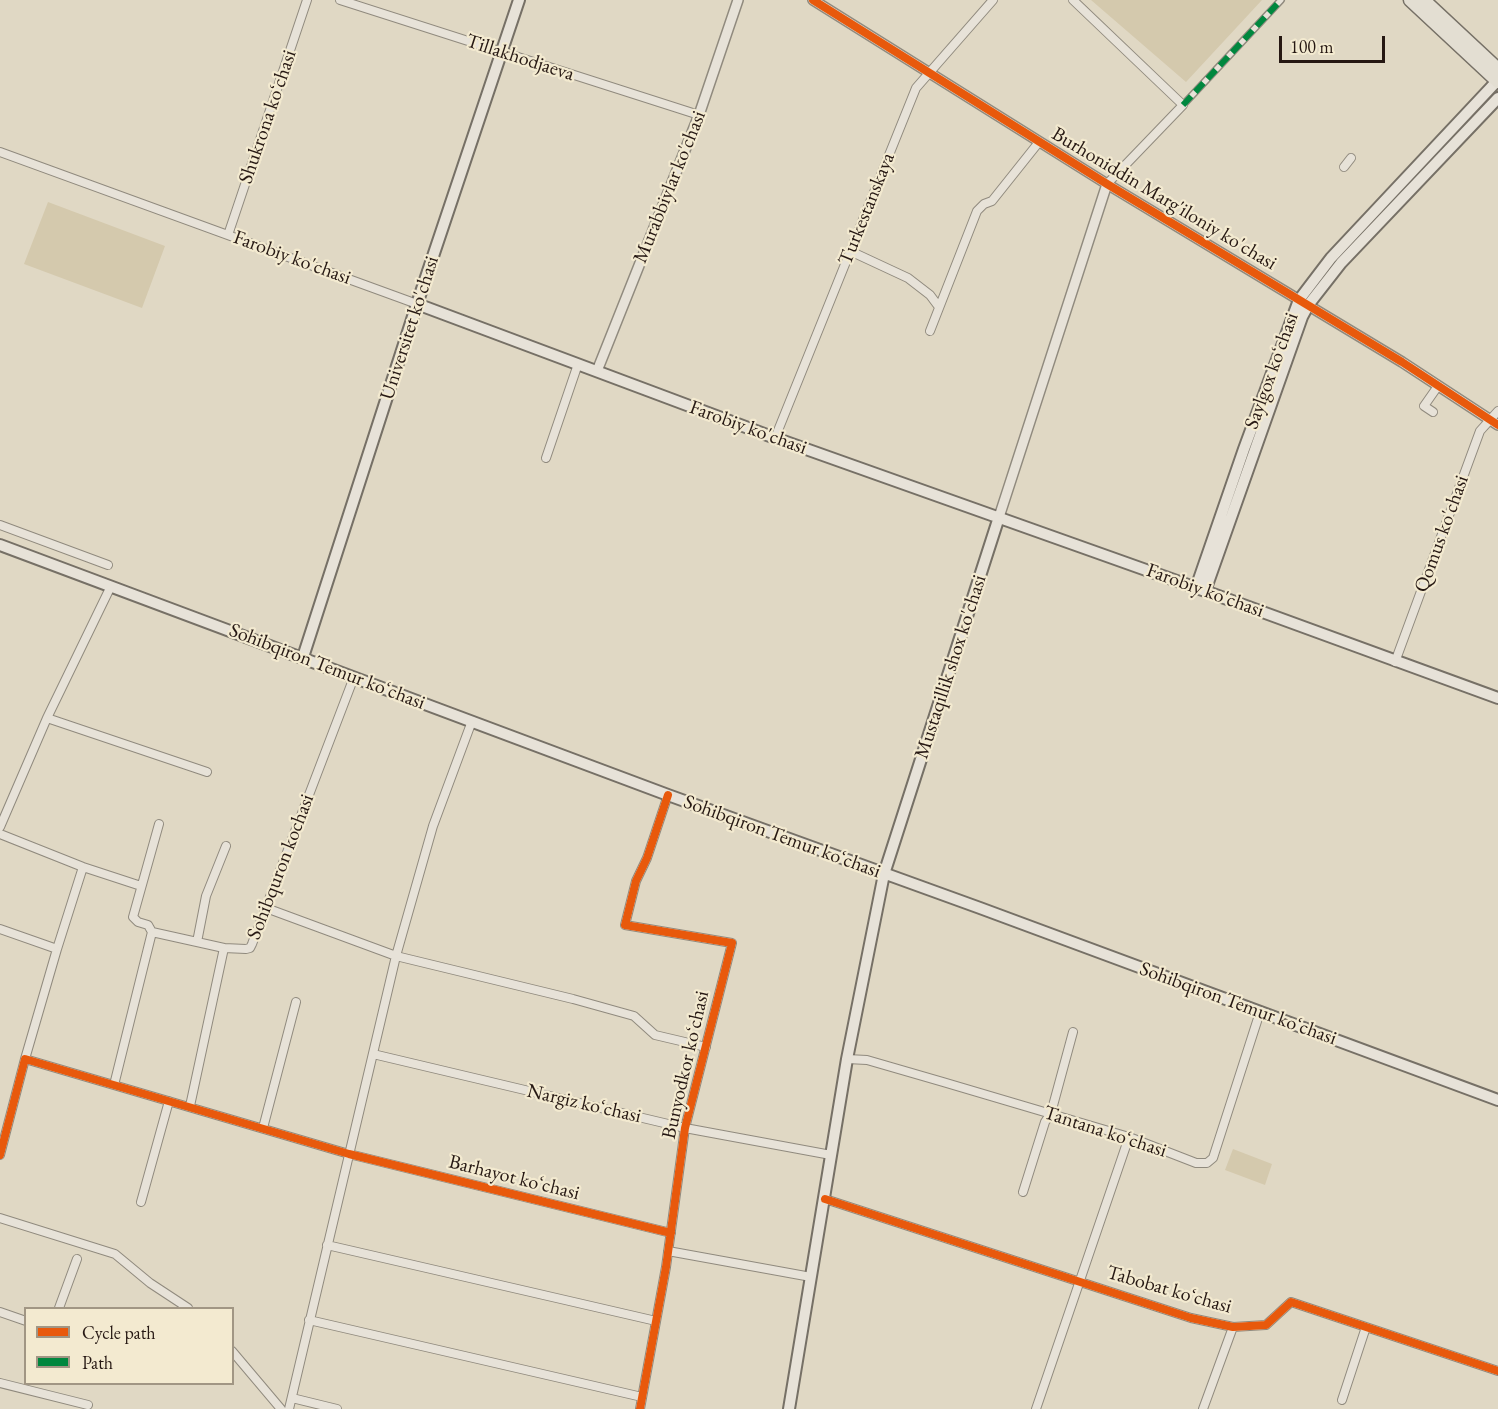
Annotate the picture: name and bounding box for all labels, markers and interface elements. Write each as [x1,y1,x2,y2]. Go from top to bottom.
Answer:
scale bar [1282,24,1388,62]
street label: Tillakhodjaeva [463,29,577,87]
text: 100 m [1290,35,1334,58]
street label: Shukrona koʻchasi [234,47,302,187]
street label: Murabbiylar ko'chasi [629,107,711,267]
street label: Burhoniddin Marg'iloniy ko'chasi [1047,122,1281,276]
street label: Turkestanskaya [834,149,900,269]
street label: Farobiy ko'chasi [230,226,354,290]
street label: Universitet ko'chasi [375,253,445,403]
street label: Saylgox koʻchasi [1240,309,1304,433]
street label: Farobiy ko'chasi [686,396,810,460]
street label: Qomus ko'chasi [1410,472,1474,596]
street label: Farobiy ko'chasi [1143,559,1267,623]
street label: Mustaqillik shox ko'chasi [910,572,992,762]
street label: Sohibqiron Temur koʻchasi [226,619,428,715]
street label: Sohibqiron Temur koʻchasi [680,790,884,884]
street label: Sohibquron kochasi [242,791,320,943]
street label: Sohibqiron Temur koʻchasi [1136,957,1340,1051]
street label: Bunyodkor koʻchasi [657,989,715,1141]
street label: Nargiz koʻchasi [524,1079,644,1129]
street label: Tantana koʻchasi [1041,1101,1169,1163]
street label: Barhayot koʻchasi [446,1150,582,1206]
street label: Tabobat koʻchasi [1104,1261,1234,1319]
legend [24,1307,234,1385]
text: Cycle path [82,1321,156,1344]
text: Path [82,1351,113,1374]

